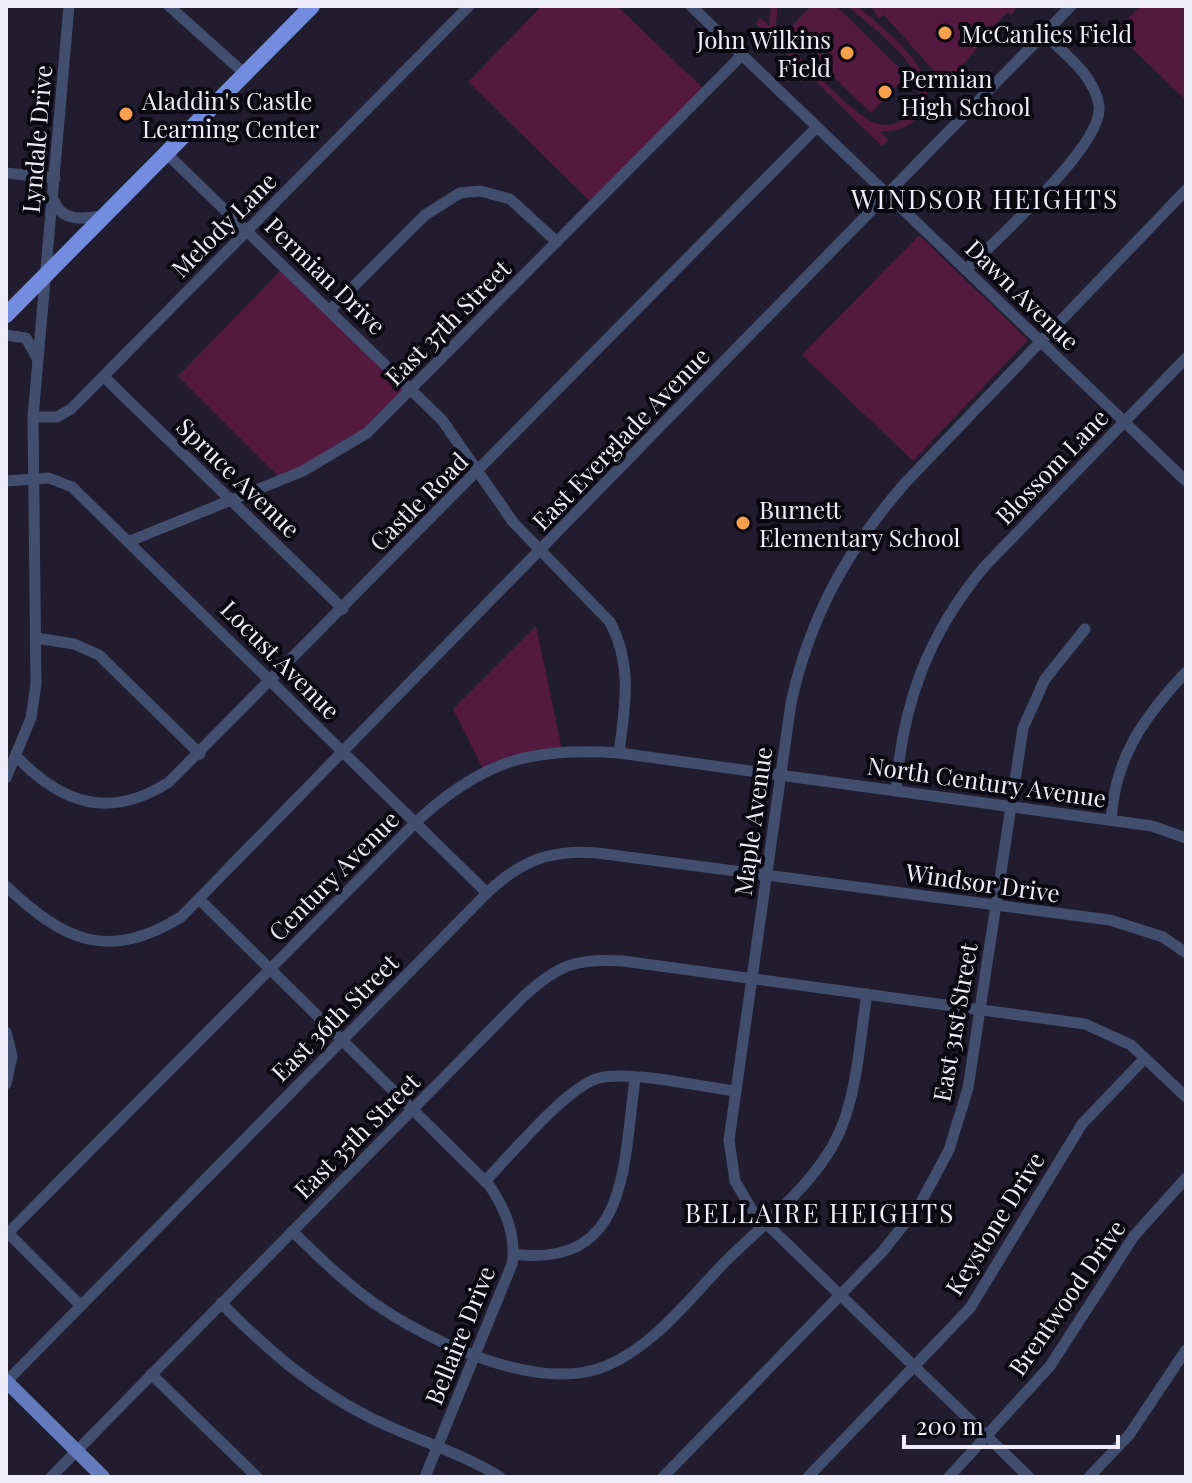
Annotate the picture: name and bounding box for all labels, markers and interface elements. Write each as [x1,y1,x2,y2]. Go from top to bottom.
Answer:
place label: McCanlies Field [961,17,1132,49]
place label: John Wilkins Field [696,23,831,83]
marker: McCanlies Field [936,24,954,42]
marker: John Wilkins Field [838,44,856,62]
place label: Permian High School [901,62,1031,122]
street label: Lyndale Drive [14,64,58,214]
marker: Permian High School [876,83,894,101]
place label: Aladdin's Castle Learning Center [141,84,320,144]
marker: Aladdin's Castle Learning Center [117,105,135,123]
street label: Melody Lane [163,164,283,284]
district label: WINDSOR HEIGHTS [850,181,1119,216]
street label: Permian Drive [259,209,393,341]
street label: Dawn Avenue [959,232,1087,356]
street label: East 37th Street [377,252,517,392]
street label: East Everglade Avenue [524,340,716,536]
street label: Blossom Lane [988,401,1114,531]
street label: Spruce Avenue [170,410,308,544]
street label: Castle Road [362,445,474,557]
place label: Burnett Elementary School [759,493,961,553]
marker: Burnett Elementary School [734,514,752,532]
street label: Locust Avenue [215,593,347,725]
street label: Maple Avenue [726,745,778,897]
street label: North Century Avenue [866,748,1108,814]
street label: Century Avenue [261,803,405,947]
street label: Windsor Drive [903,855,1062,909]
street label: East 31st Street [924,940,984,1104]
street label: East 36th Street [263,946,405,1088]
street label: East 35th Street [286,1065,426,1205]
street label: Keystone Drive [937,1145,1051,1301]
district label: BELLAIRE HEIGHTS [685,1195,955,1230]
street label: Brentwood Drive [1000,1213,1132,1381]
street label: Bellaire Drive [417,1261,501,1409]
scale bar [904,1399,1118,1449]
text: 200 m [916,1409,984,1441]

